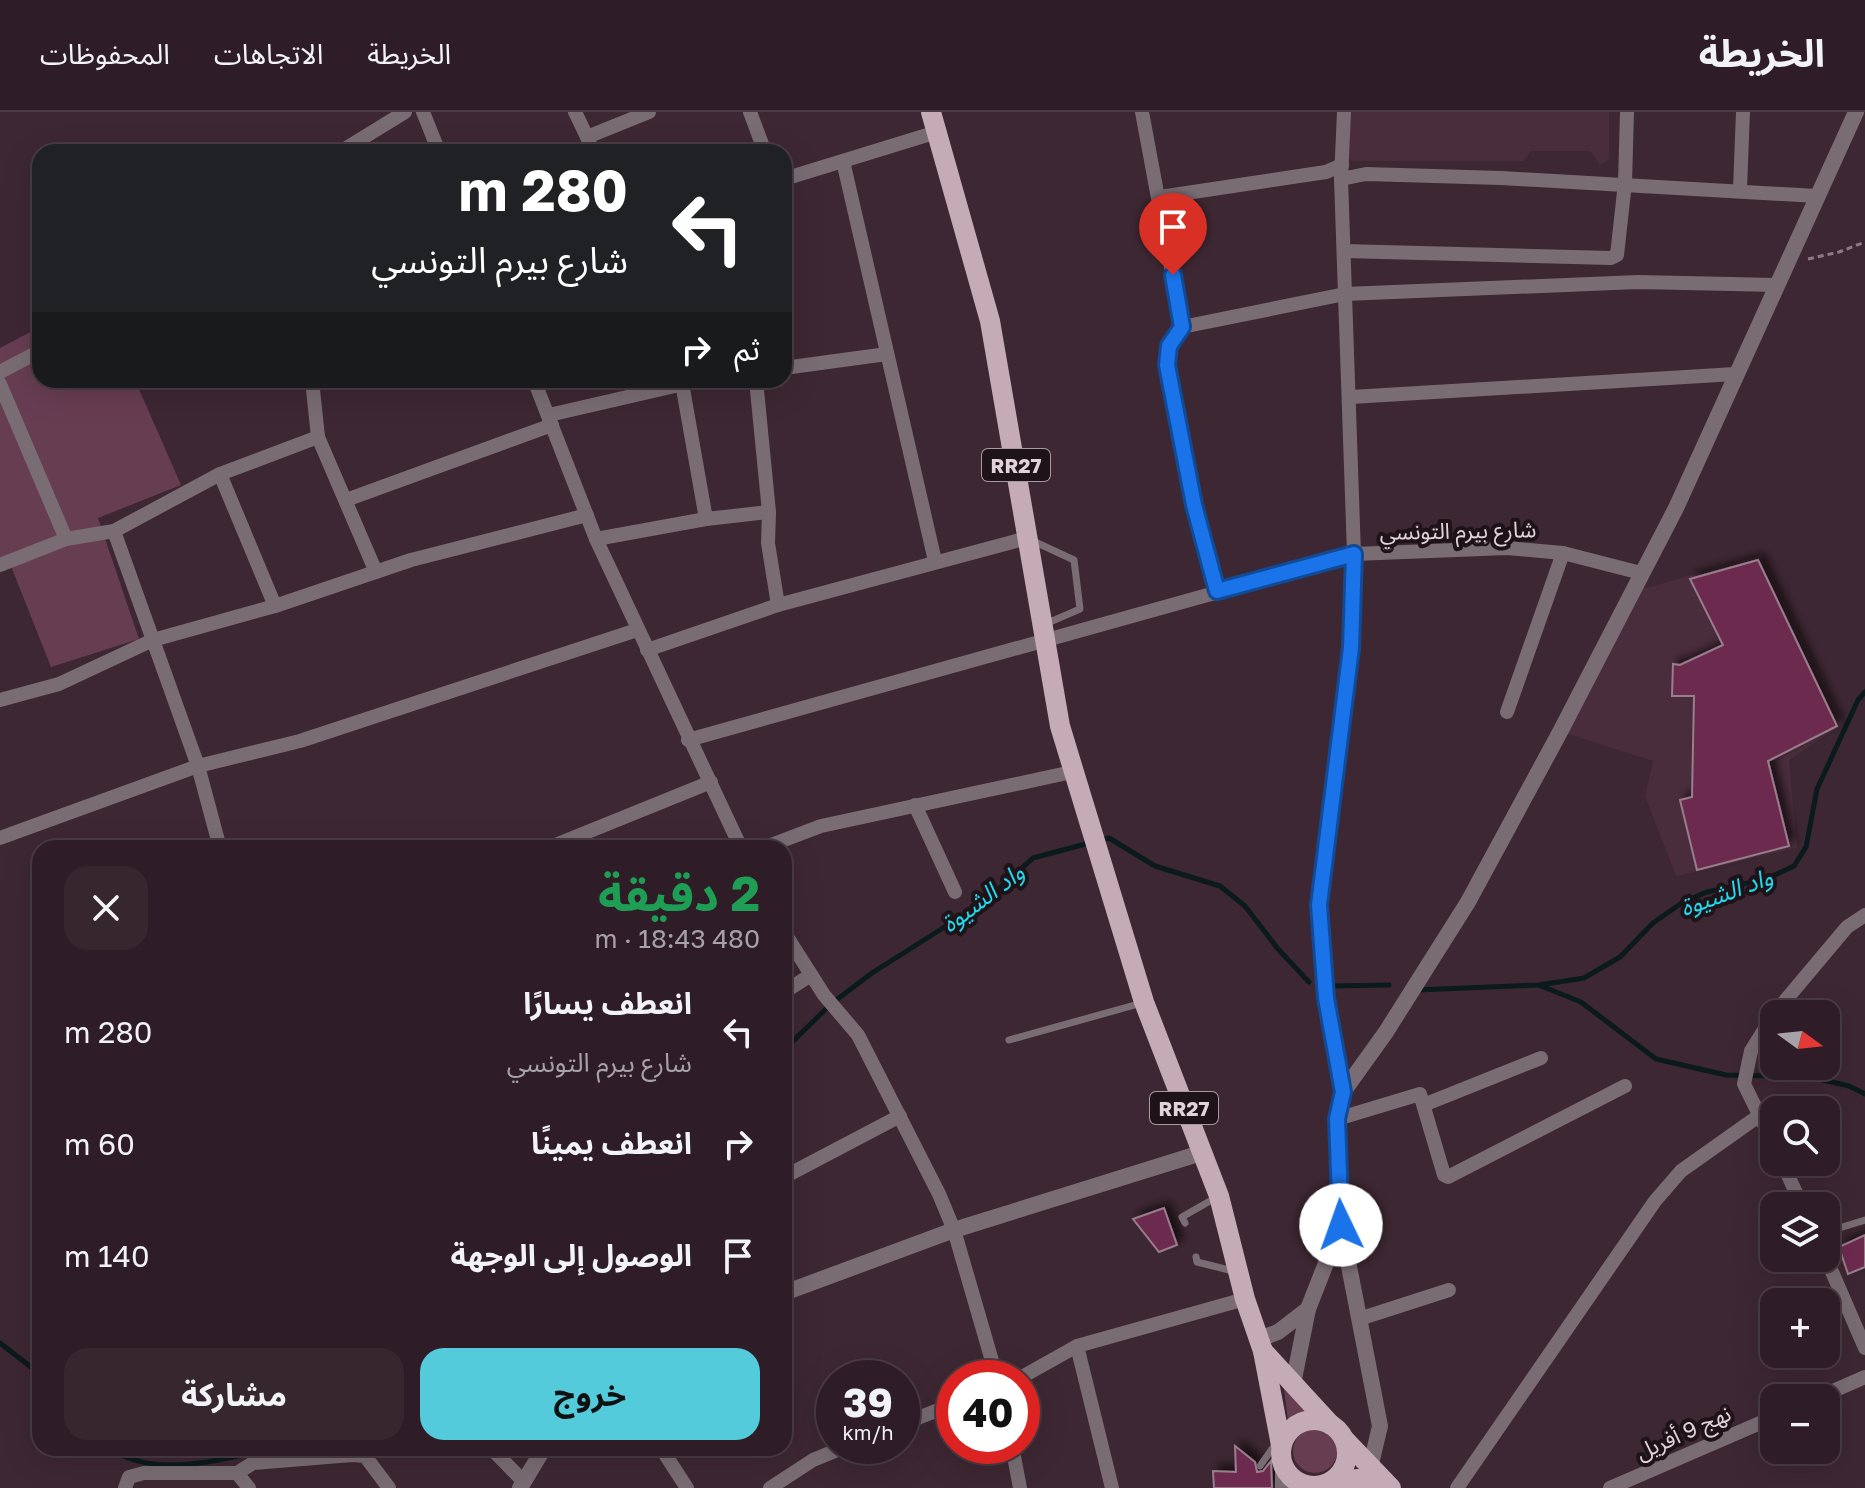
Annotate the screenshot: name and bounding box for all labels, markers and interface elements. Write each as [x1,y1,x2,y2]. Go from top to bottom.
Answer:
text: الخريطة [1699,30,1825,75]
text: المحفوظات [40,37,170,70]
text: الاتجاهات [214,37,323,70]
text: الخريطة [367,37,451,70]
text: 280 m [459,156,628,223]
icon: left [656,176,760,280]
pin [1139,193,1207,275]
icon: arrive [1151,205,1195,249]
text: شارع بيرم التونسي [371,238,628,281]
icon: right [674,328,718,372]
text: ثم [734,331,760,367]
road number: RR27 [982,449,1050,481]
street label: شارع بيرم التونسي [1379,515,1537,549]
water label: واد الشيوة [935,856,1030,938]
water label: واد الشيوة [1676,861,1777,922]
text: 2 دقيقة [598,864,760,922]
button: close [64,866,148,950]
text: 480 m · 18:43 [595,923,760,954]
text: انعطف يسارًا [523,985,692,1021]
north arrow [1760,1000,1840,1080]
map controls [1760,1000,1840,1464]
icon: left [716,1010,760,1054]
text: 280 m [64,1014,152,1050]
text: شارع بيرم التونسي [507,1047,692,1078]
road number: RR27 [1150,1092,1218,1124]
button: search [1760,1096,1840,1176]
icon: right [716,1122,760,1166]
text: انعطف يمينًا [531,1125,692,1161]
text: 60 m [64,1126,135,1162]
position arrow [1299,1183,1383,1267]
button: layers [1760,1192,1840,1272]
icon: arrive [716,1234,760,1278]
text: الوصول إلى الوجهة [450,1237,692,1273]
text: 140 m [64,1238,150,1274]
button: + [1760,1288,1840,1368]
button: مشاركة [64,1348,404,1440]
button: خروج [420,1348,760,1440]
speed limit sign: 40 [936,1360,1040,1464]
text: 39 [843,1378,893,1426]
button: − [1760,1384,1840,1464]
street label: نهج 9 أفريل [1631,1399,1736,1469]
text: km/h [843,1420,893,1444]

